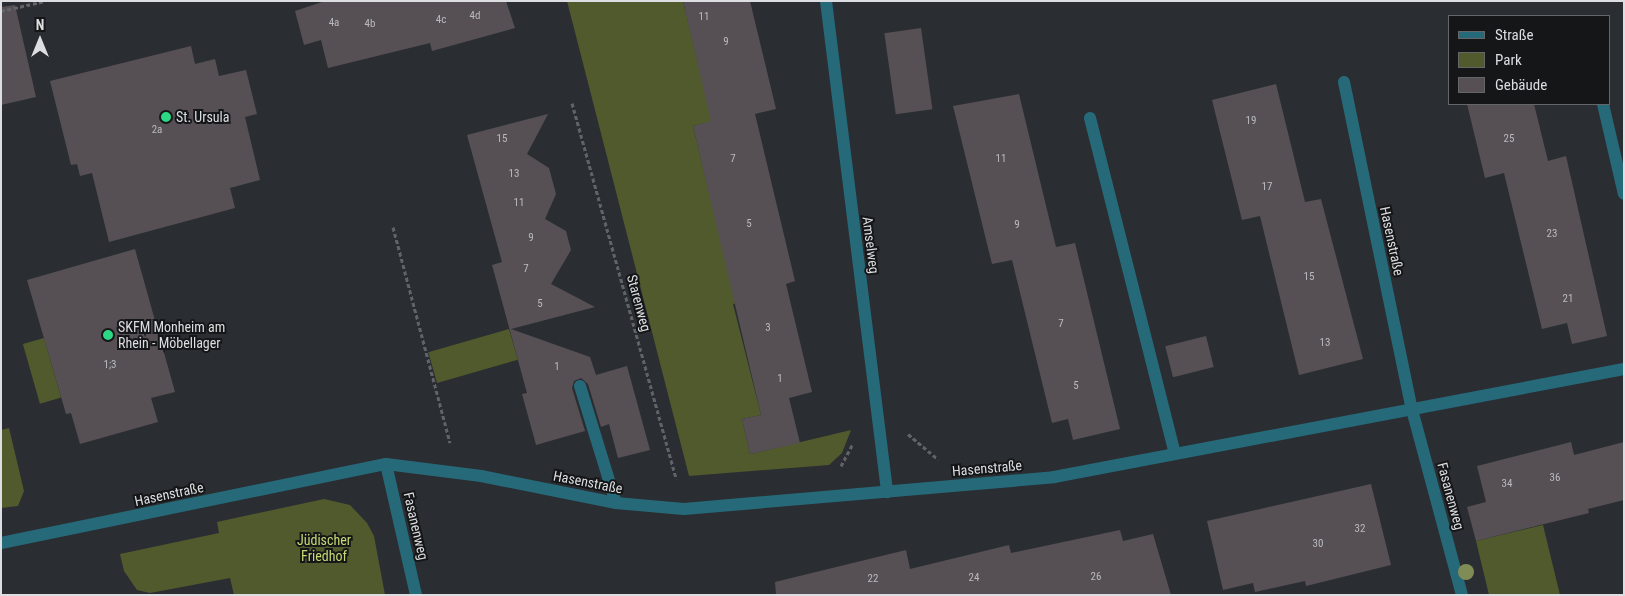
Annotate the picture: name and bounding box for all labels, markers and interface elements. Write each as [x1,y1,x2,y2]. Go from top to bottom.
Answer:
house number: 4d [470,9,480,23]
house number: 11 [699,10,709,24]
house number: 4c [436,13,446,27]
north arrow [15,15,65,65]
legend [1448,15,1610,105]
house number: 4a [329,16,339,30]
text: N [36,17,44,33]
house number: 4b [365,17,375,31]
text: Straße [1495,26,1534,44]
house number: 9 [723,35,729,49]
text: Park [1495,51,1522,69]
text: Gebäude [1495,76,1547,94]
place label: St. Ursula [176,109,230,125]
marker: St. Ursula [160,111,172,123]
house number: 19 [1246,114,1256,128]
house number: 2a [152,123,162,137]
house number: 15 [497,132,507,146]
house number: 25 [1504,132,1514,146]
house number: 7 [730,152,736,166]
house number: 11 [996,152,1006,166]
house number: 13 [509,167,519,181]
house number: 17 [1262,180,1272,194]
house number: 11 [514,196,524,210]
street label: Hasenstraße [1376,205,1408,277]
street label: Amselweg [859,216,883,274]
house number: 5 [746,217,752,231]
house number: 9 [1014,218,1020,232]
house number: 23 [1547,227,1557,241]
house number: 9 [528,231,534,245]
house number: 7 [523,262,529,276]
house number: 15 [1304,270,1314,284]
street label: Starenweg [623,273,655,333]
house number: 21 [1563,292,1573,306]
house number: 5 [537,297,543,311]
house number: 7 [1058,317,1064,331]
place label: SKFM Monheim am Rhein - Möbellager [118,319,225,352]
house number: 3 [765,321,771,335]
marker: SKFM Monheim am Rhein - Möbellager [102,329,114,341]
house number: 13 [1320,336,1330,350]
house number: 1;3 [103,358,117,372]
house number: 1 [554,360,560,374]
house number: 1 [777,372,783,386]
house number: 5 [1073,379,1079,393]
street label: Hasenstraße [951,457,1023,479]
street label: Fasanenweg [1434,461,1468,531]
street label: Hasenstraße [552,467,624,497]
house number: 36 [1550,471,1560,485]
house number: 34 [1502,477,1512,491]
street label: Hasenstraße [133,478,205,510]
street label: Fasanenweg [400,491,432,561]
house number: 32 [1355,522,1365,536]
park label: Jüdischer Friedhof [297,532,351,564]
house number: 30 [1313,537,1323,551]
house number: 26 [1091,570,1101,584]
house number: 24 [969,571,979,585]
house number: 22 [868,572,878,586]

